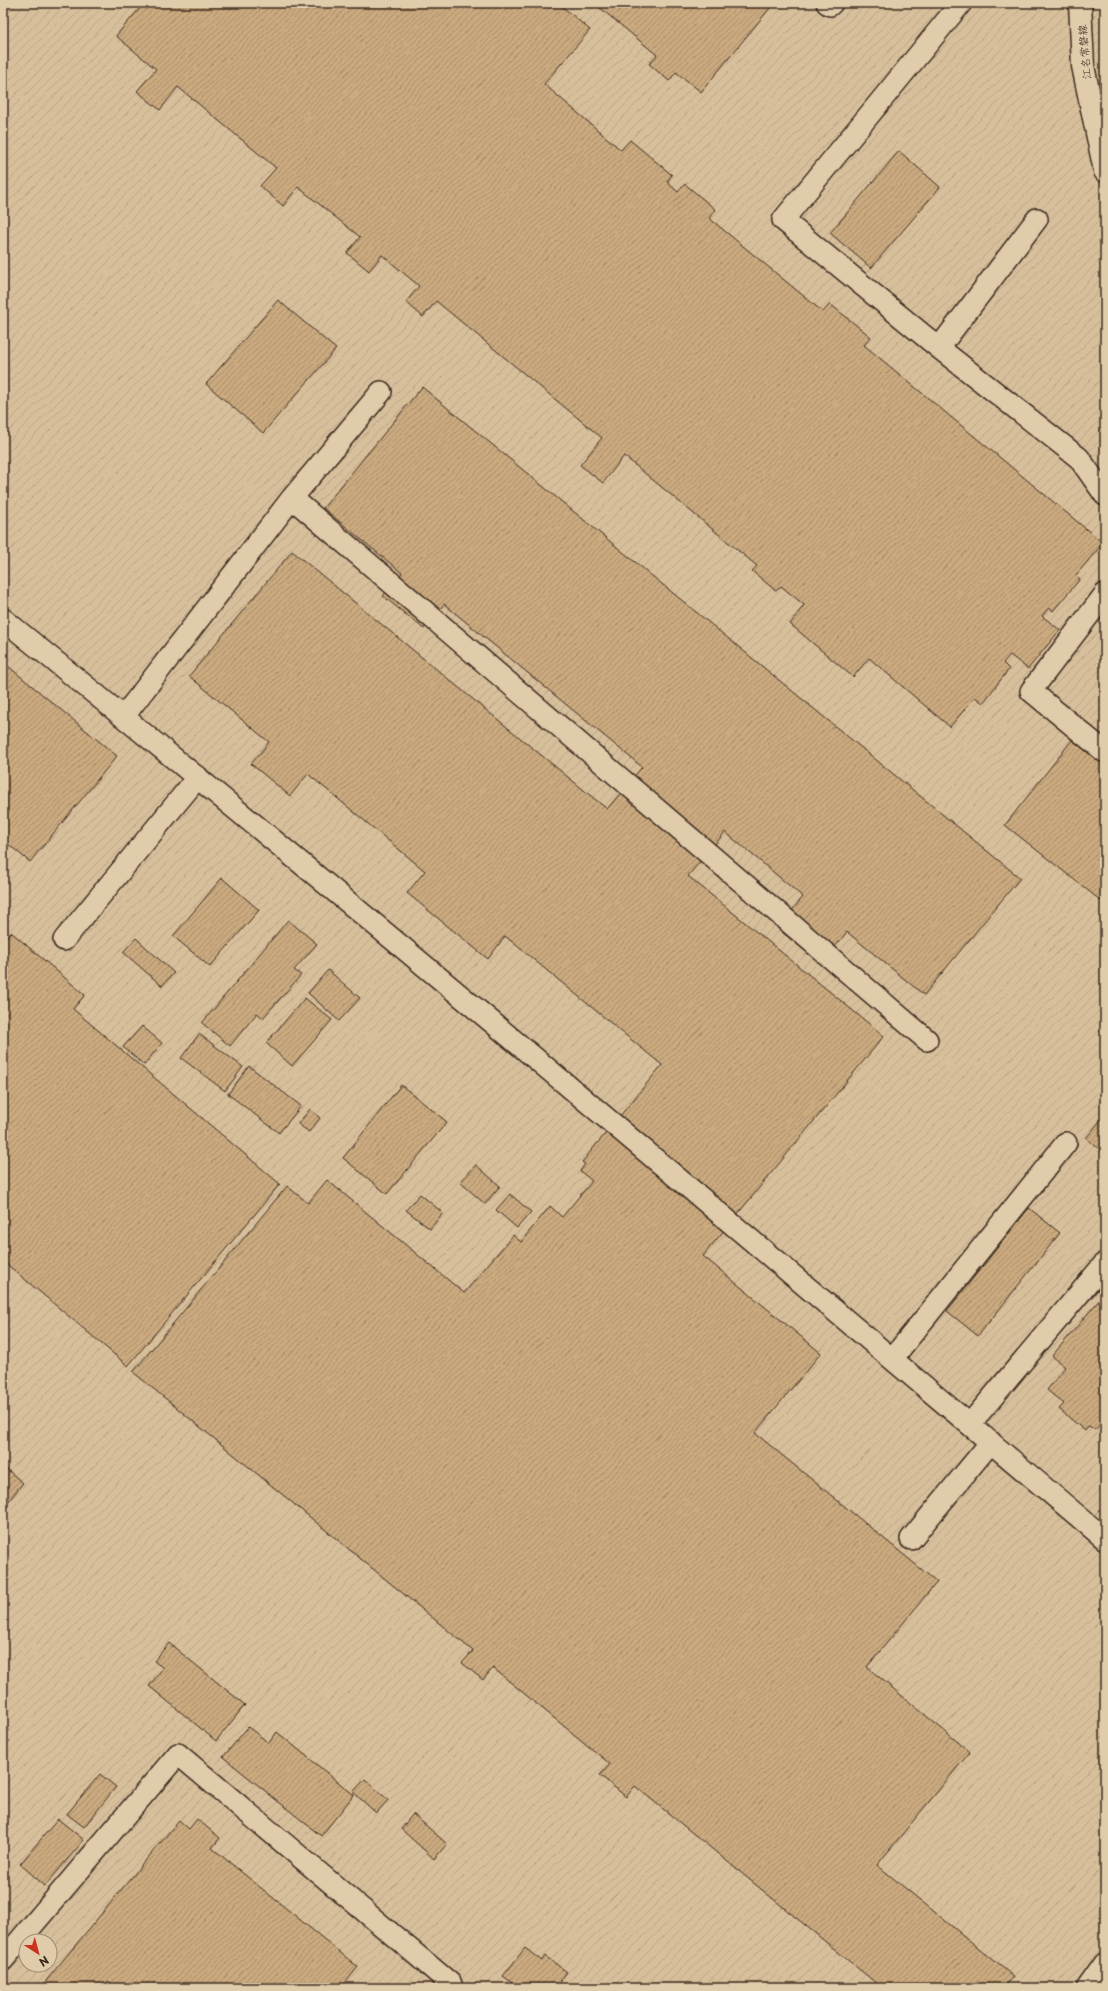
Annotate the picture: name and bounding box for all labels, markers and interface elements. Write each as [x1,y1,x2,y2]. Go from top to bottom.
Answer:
street label: 江名常磐線 [1073,24,1095,80]
north arrow [18,1933,58,1973]
text: N [35,1952,53,1971]

